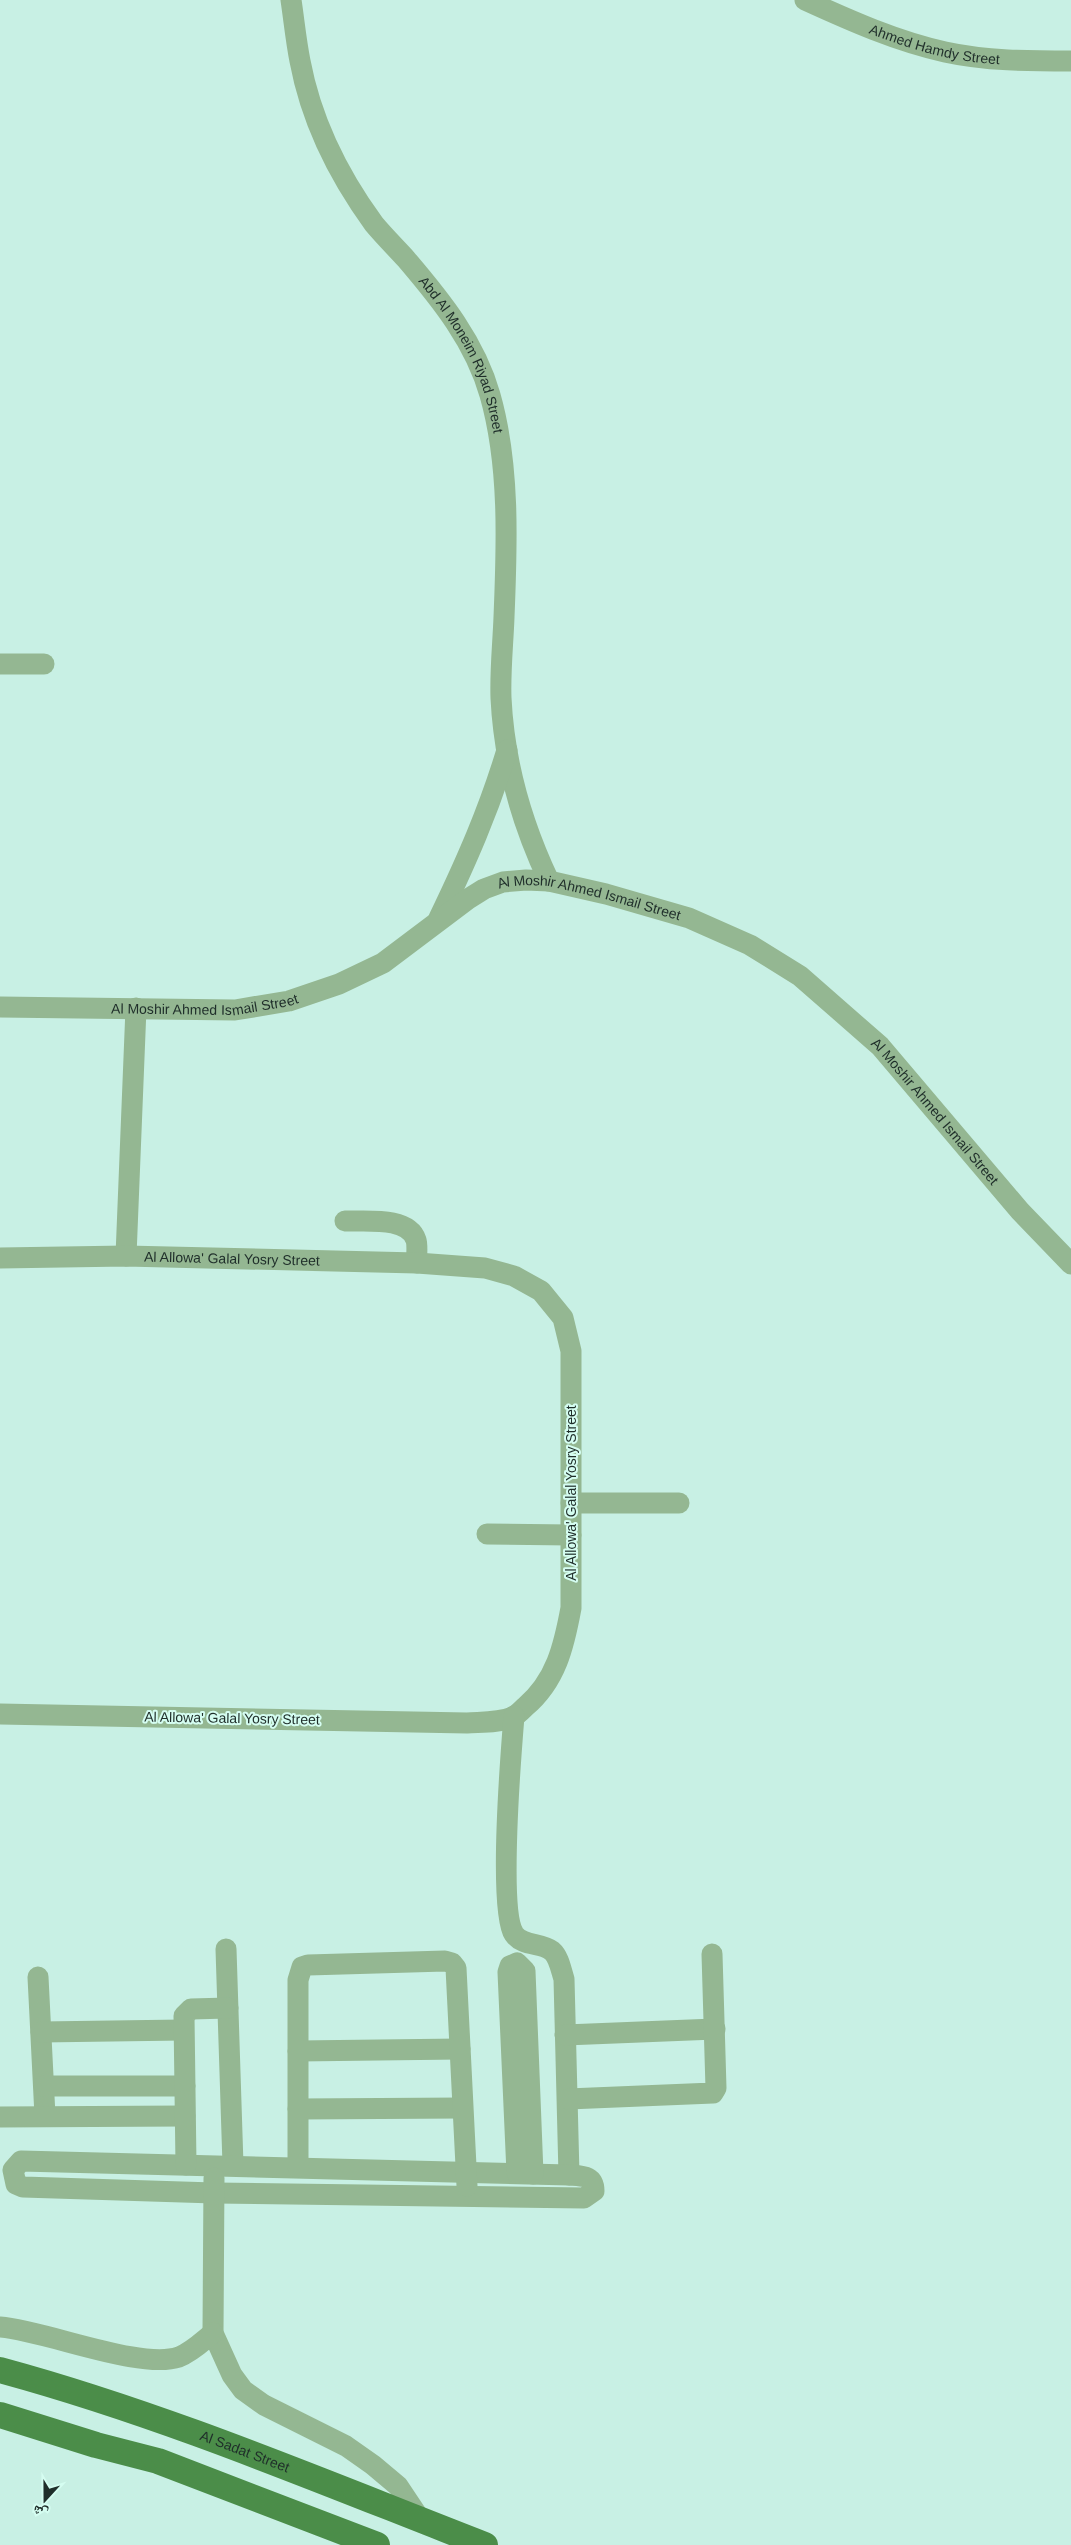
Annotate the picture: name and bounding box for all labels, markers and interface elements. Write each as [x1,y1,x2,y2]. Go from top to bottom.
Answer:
street label: Ahmed Hamdy Street [867,21,1000,67]
street label: Abd Al Moneim Riyad Street [416,273,506,434]
street label: Al Moshir Ahmed Ismail Street [495,872,683,923]
street label: Al Moshir Ahmed Ismail Street [111,990,300,1018]
street label: Al Moshir Ahmed Ismail Street [868,1034,1002,1188]
street label: Al Allowa' Galal Yosry Street [144,1248,320,1269]
street label: Al Allowa' Galal Yosry Street [563,1405,579,1581]
street label: Al Allowa' Galal Yosry Street [144,1708,320,1728]
street label: Al Sadat Street [198,2427,292,2475]
north arrow [20,2475,70,2525]
text: ش [30,2501,51,2522]

